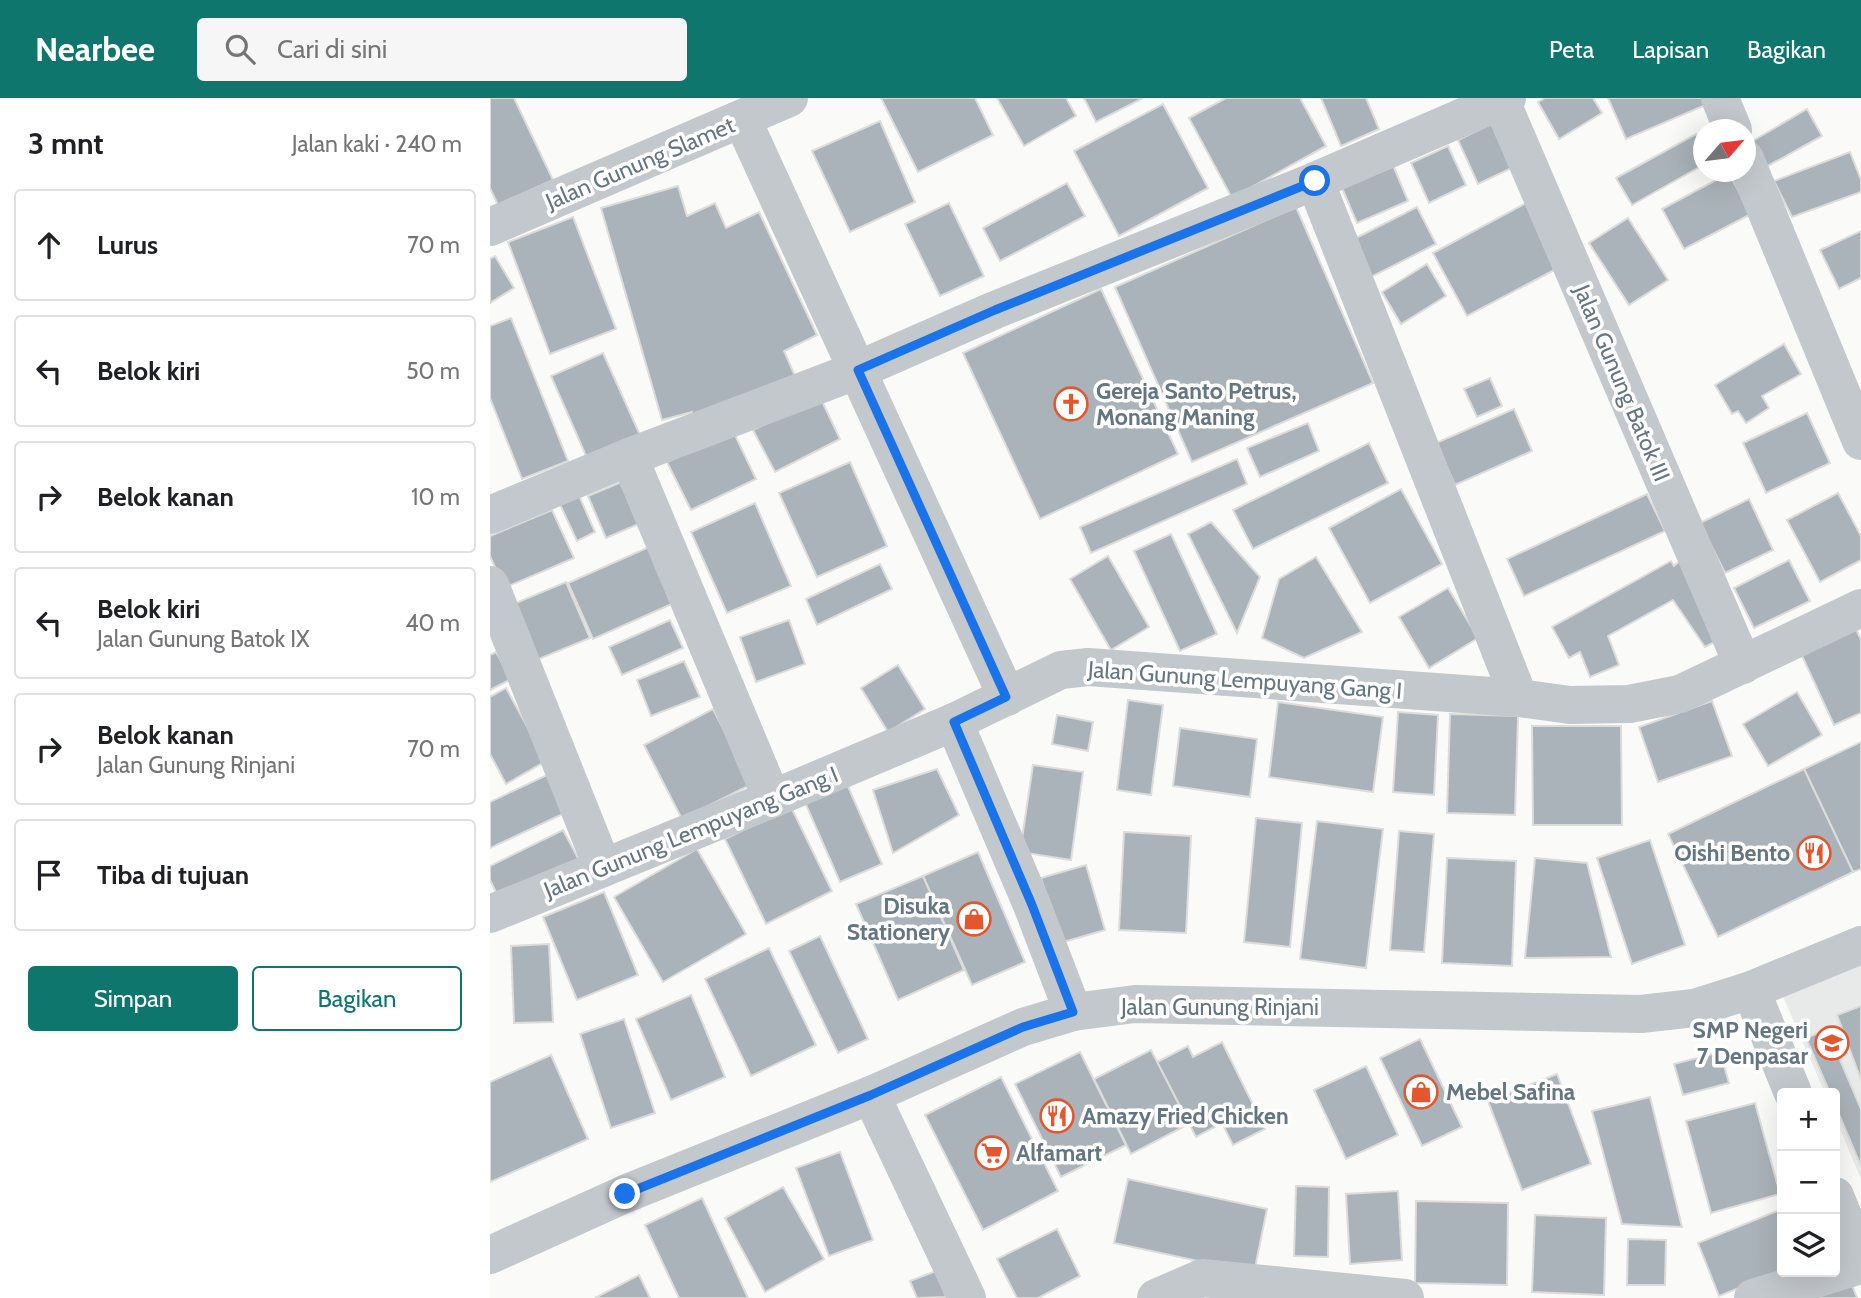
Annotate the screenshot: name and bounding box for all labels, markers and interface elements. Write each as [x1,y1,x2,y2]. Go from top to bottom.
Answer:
search box [197,18,687,81]
text: Nearbee [35,29,155,69]
icon: search [221,30,259,68]
text: Cari di sini [277,33,387,65]
text: Peta [1549,35,1594,64]
text: Lapisan [1632,35,1709,64]
text: Bagikan [1747,35,1826,64]
street label: Jalan Gunung Slamet [540,110,739,216]
north arrow [1693,119,1756,182]
text: 3 mnt [28,125,104,162]
text: Jalan kaki · 240 m [292,130,462,158]
route start [1299,165,1330,196]
icon: ahead [30,226,68,264]
text: Lurus [97,229,158,261]
text: 70 m [407,231,460,259]
street label: Jalan Gunung Batok III [1568,280,1676,486]
icon: left [30,352,68,390]
text: Belok kiri [97,355,200,387]
text: 50 m [406,357,460,385]
place label: Gereja Santo Petrus, Monang Maning [1096,377,1296,431]
church icon: Gereja Santo Petrus, Monang Maning [1052,385,1090,423]
icon: right [30,478,68,516]
text: Belok kanan [97,481,234,513]
text: 10 m [411,483,460,511]
text: Belok kiri [97,593,200,625]
icon: left [30,604,68,642]
text: 40 m [405,609,460,637]
text: Jalan Gunung Batok IX [97,625,310,653]
street label: Jalan Gunung Lempuyang Gang I [1086,655,1403,705]
text: Belok kanan [97,719,234,751]
icon: right [30,730,68,768]
text: 70 m [407,735,460,763]
text: Jalan Gunung Rinjani [97,751,295,779]
street label: Jalan Gunung Lempuyang Gang I [539,760,842,904]
restaurant icon: Oishi Bento [1795,834,1833,872]
place label: Oishi Bento [1674,839,1790,867]
icon: arrive [30,856,68,894]
text: Tiba di tujuan [97,859,249,891]
place label: Disuka Stationery [847,892,951,946]
shop icon: Disuka Stationery [955,900,993,938]
button: Simpan [28,966,238,1031]
button: Bagikan [252,966,462,1031]
street label: Jalan Gunung Rinjani [1120,993,1319,1021]
place label: SMP Negeri 7 Denpasar [1693,1016,1808,1070]
school or university icon: SMP Negeri 7 Denpasar [1813,1024,1851,1062]
shop icon: Mebel Safina [1402,1073,1440,1111]
place label: Mebel Safina [1446,1078,1576,1106]
map controls [1777,1088,1840,1277]
button: + [1777,1088,1840,1151]
restaurant icon: Amazy Fried Chicken [1038,1097,1076,1135]
place label: Amazy Fried Chicken [1082,1102,1289,1130]
supermarket icon: Alfamart [973,1134,1011,1172]
place label: Alfamart [1016,1139,1102,1167]
button: − [1777,1151,1840,1214]
route end [609,1178,640,1209]
button: layers [1777,1214,1840,1277]

